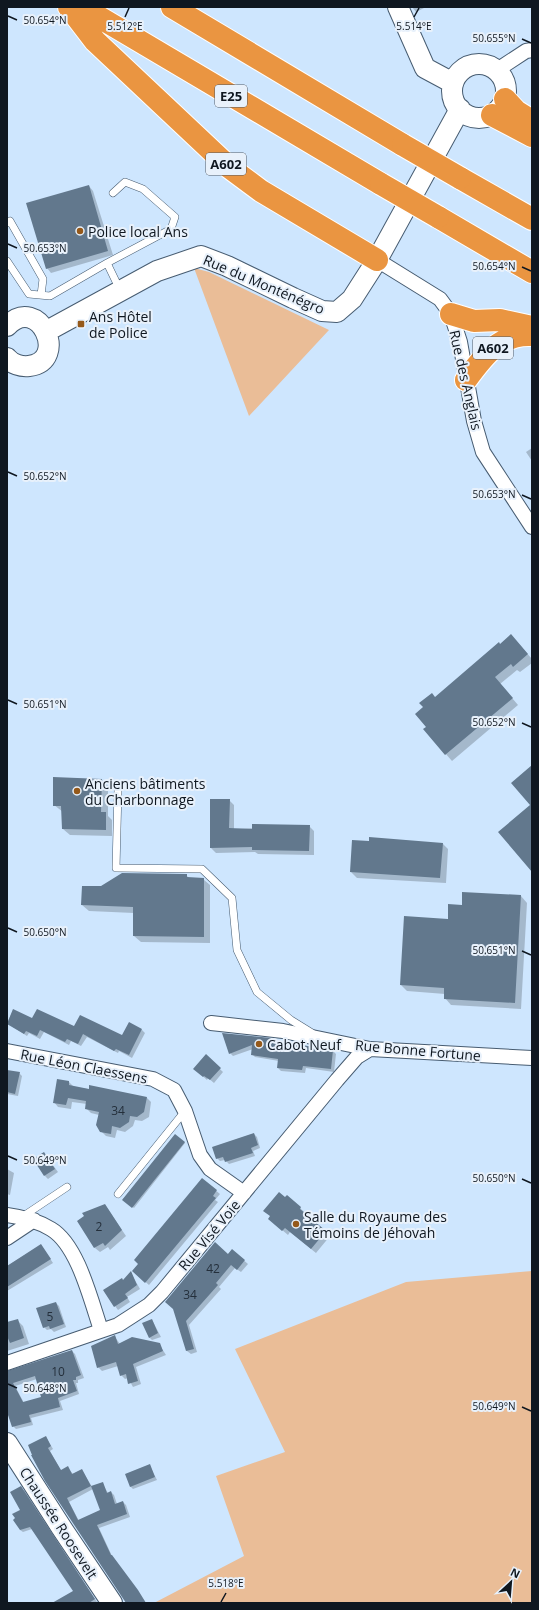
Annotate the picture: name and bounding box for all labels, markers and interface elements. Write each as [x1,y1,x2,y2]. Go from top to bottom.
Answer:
text: 50.654°N [23,13,67,27]
text: 5.512°E [107,19,143,33]
text: 5.514°E [396,19,432,33]
text: 50.655°N [472,31,516,45]
road number: E25 [215,85,247,107]
road number: A602 [206,153,246,175]
place label: Police local Ans [88,222,188,241]
marker: Police local Ans [75,226,85,236]
text: 50.653°N [23,241,67,255]
street label: Rue du Monténégro [200,250,328,318]
text: 50.654°N [472,259,516,273]
place label: Ans Hôtel de Police [89,307,152,342]
marker: Ans Hôtel de Police [76,319,86,329]
street label: Rue des Anglais [445,328,487,432]
road number: A602 [473,337,513,359]
text: 50.652°N [23,469,67,483]
text: 50.653°N [472,487,516,501]
text: 50.651°N [23,697,67,711]
text: 50.652°N [472,715,516,729]
place label: Anciens bâtiments du Charbonnage [85,774,206,809]
marker: Anciens bâtiments du Charbonnage [72,786,82,796]
text: 50.650°N [23,925,67,939]
text: 50.651°N [472,943,516,957]
place label: Cabot Neuf [267,1035,342,1054]
street label: Rue Bonne Fortune [354,1035,482,1065]
marker: Cabot Neuf [254,1039,264,1049]
street label: Rue Léon Claessens [19,1044,149,1088]
house number: 34 [111,1102,125,1119]
text: 50.649°N [23,1153,67,1167]
text: 50.650°N [472,1171,516,1185]
street label: Rue Visé Voie [174,1195,244,1274]
place label: Salle du Royaume des Témoins de Jéhovah [304,1207,447,1242]
house number: 2 [96,1218,103,1235]
marker: Salle du Royaume des Témoins de Jéhovah [291,1219,301,1229]
house number: 42 [206,1260,220,1277]
house number: 34 [183,1286,197,1303]
house number: 5 [47,1308,54,1325]
house number: 10 [51,1363,65,1380]
text: 50.648°N [23,1381,67,1395]
text: 50.649°N [472,1399,516,1413]
street label: Chaussée Roosevelt [16,1463,102,1583]
north arrow [491,1562,531,1602]
text: N [508,1564,523,1581]
text: 5.518°E [208,1576,244,1590]

